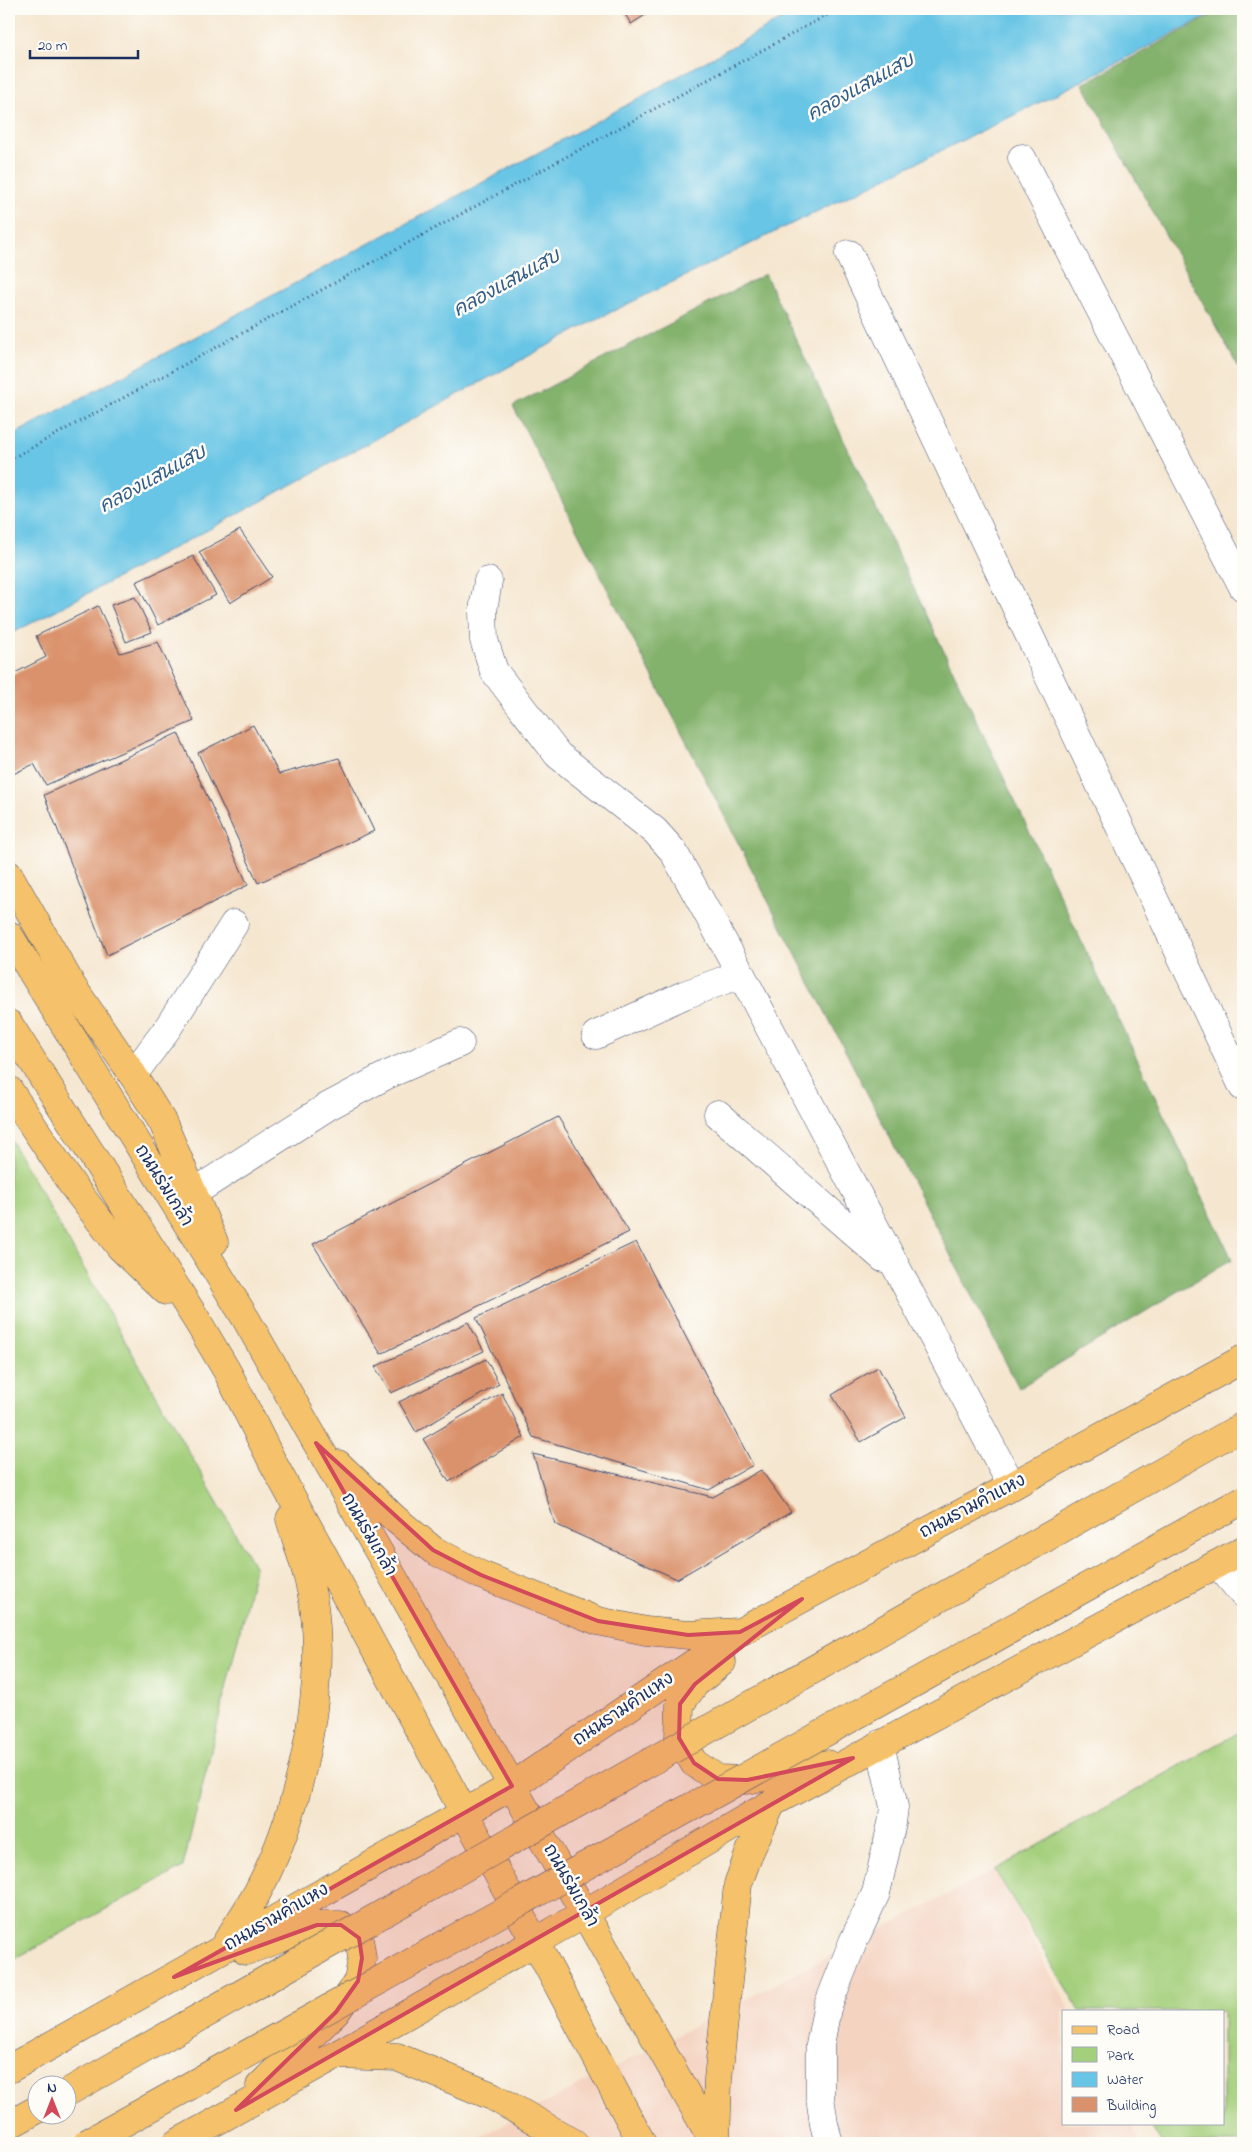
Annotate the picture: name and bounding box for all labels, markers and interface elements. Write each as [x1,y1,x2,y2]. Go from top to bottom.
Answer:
scale bar [30,28,138,60]
text: 20 m [38,35,68,57]
water label: คลองแสนแสบ [803,46,921,128]
water label: คลองแสนแสบ [449,242,567,324]
water label: คลองแสนแสบ [95,438,213,520]
street label: ถนนร่มเกล้า [127,1139,199,1232]
street label: ถนนรามคำแหง [915,1467,1031,1546]
street label: ถนนร่มเกล้า [334,1488,403,1582]
street label: ถนนรามคำแหง [568,1666,680,1753]
street label: ถนนร่มเกล้า [536,1839,605,1933]
street label: ถนนรามคำแหง [219,1877,334,1959]
legend [1062,2010,1224,2124]
text: Road [1107,2019,1140,2041]
text: Park [1107,2045,1135,2067]
text: Water [1107,2069,1143,2091]
north arrow [28,2074,78,2124]
text: N [47,2078,57,2099]
text: Building [1106,2095,1156,2118]

